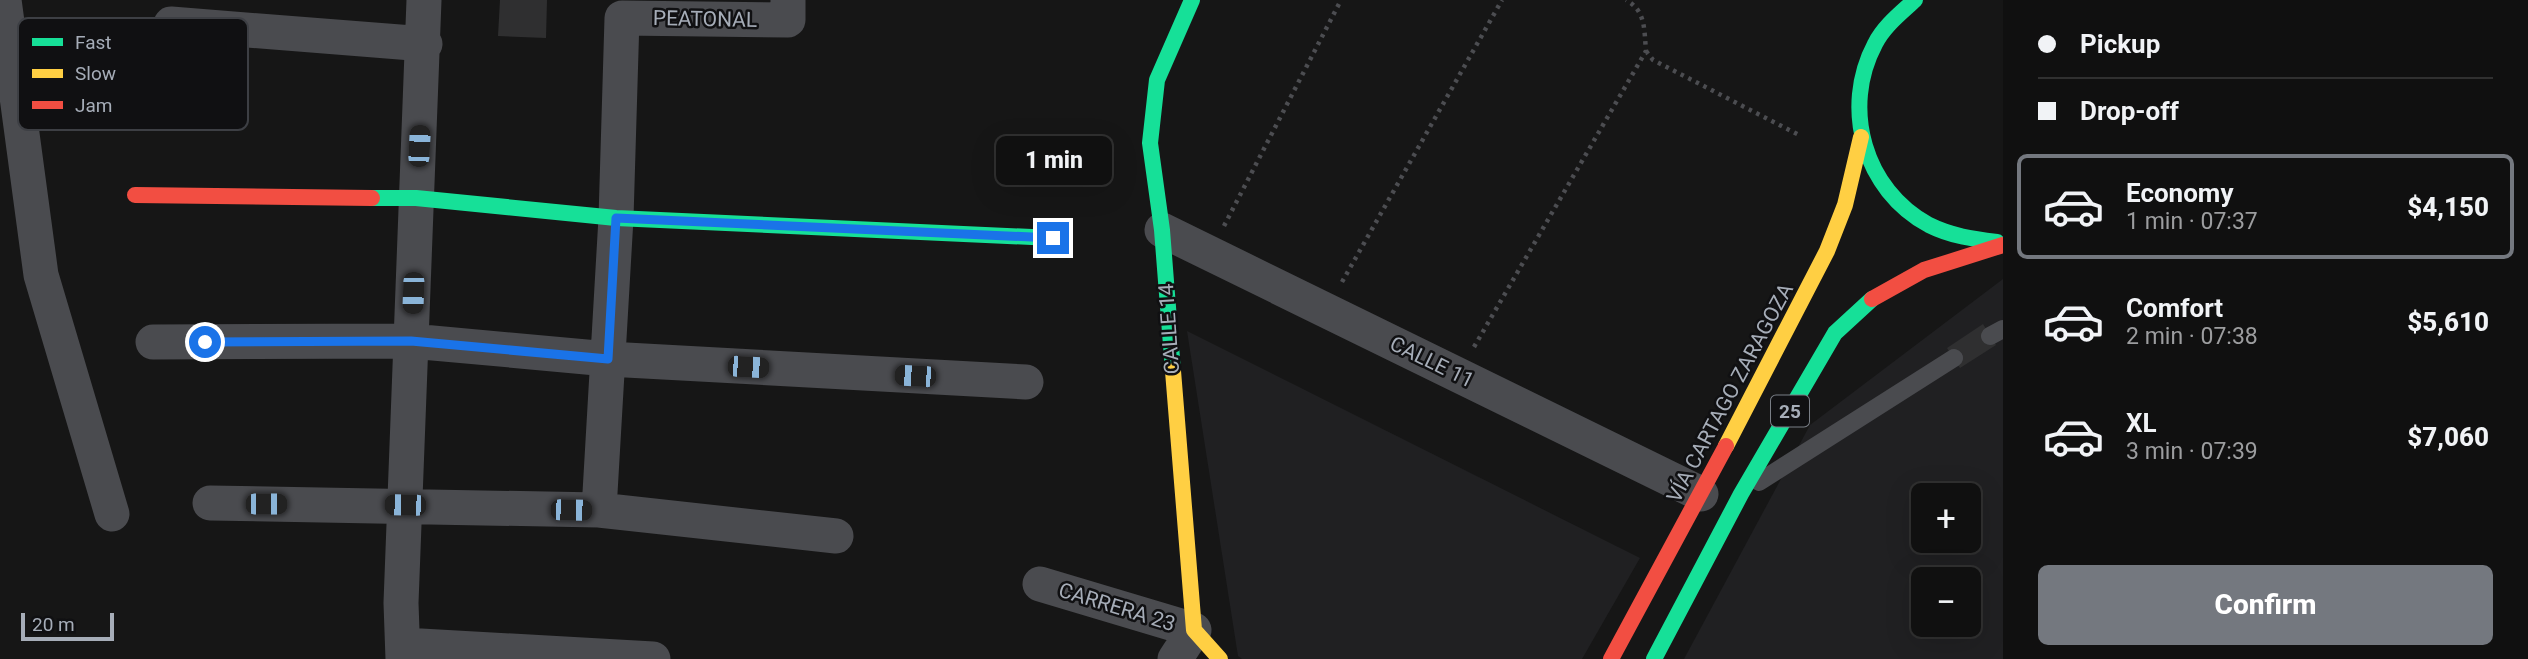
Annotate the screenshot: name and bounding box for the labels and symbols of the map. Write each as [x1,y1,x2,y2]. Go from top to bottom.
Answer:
street label: PEATONAL [653,6,757,32]
legend [18,18,248,130]
text: Fast [75,31,112,54]
text: Slow [75,62,116,85]
text: Jam [75,94,112,117]
car [408,124,431,168]
callout: 1 min [995,136,1111,186]
route end [1037,222,1069,254]
car [402,272,425,314]
street label: VÍA CARTAGO ZARAGOZA [1662,279,1798,507]
street label: CALLE 14 [1154,283,1184,375]
route start [189,326,221,358]
street label: CALLE 11 [1386,331,1478,393]
car [727,355,770,379]
car [894,364,937,388]
road number: 25 [1771,396,1809,426]
car [246,494,288,515]
car [384,494,427,516]
car [550,499,593,521]
street label: CARRERA 23 [1056,578,1178,636]
scale bar [21,610,114,642]

